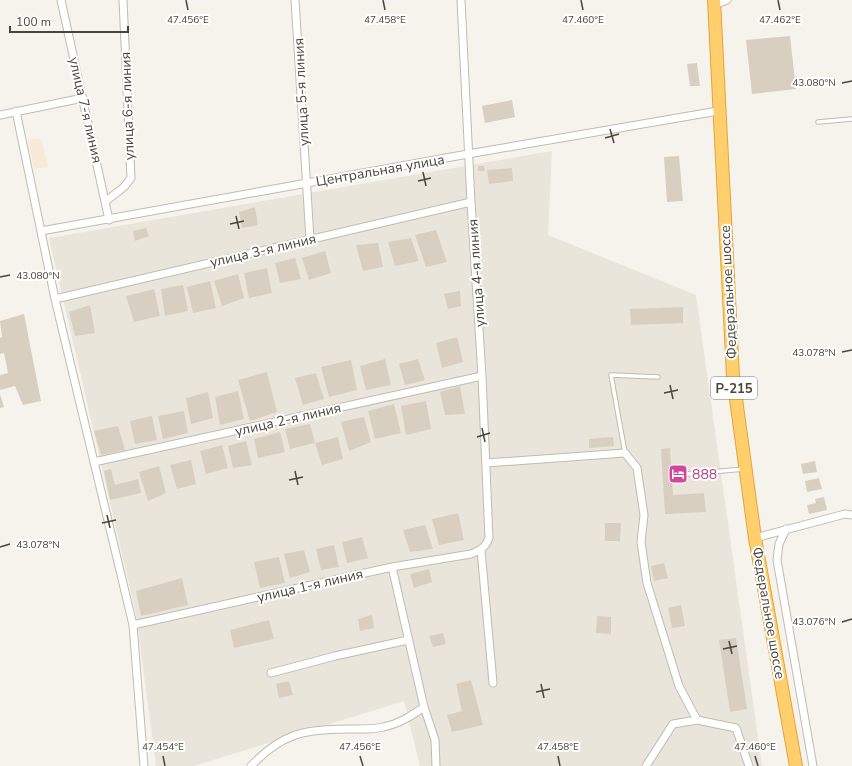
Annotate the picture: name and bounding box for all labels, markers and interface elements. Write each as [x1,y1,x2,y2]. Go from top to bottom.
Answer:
scale bar [10,8,128,34]
text: 47.456°E [167,13,209,27]
text: 47.458°E [364,13,406,27]
text: 47.460°E [562,13,604,27]
text: 47.462°E [759,13,801,27]
text: 100 m [16,14,51,30]
street label: улица 5-я линия [289,37,314,147]
street label: улица 6-я линия [116,52,139,160]
street label: улица 7-я линия [64,55,107,165]
text: 43.080°N [792,76,836,90]
street label: Центральная улица [314,150,446,191]
street label: улица 4-я линия [463,218,490,328]
street label: Федеральное шоссе [716,225,741,359]
street label: улица 3-я линия [208,229,318,272]
text: 43.080°N [16,269,60,283]
text: 43.078°N [792,346,836,360]
road number: Р-215 [711,377,757,399]
street label: улица 2-я линия [233,398,343,441]
hotel icon: 888 [667,463,689,485]
place label: 888 [692,465,717,484]
text: 43.078°N [16,538,60,552]
street label: Федеральное шоссе [748,545,789,681]
street label: улица 1-я линия [255,564,365,607]
text: 43.076°N [792,615,836,629]
text: 47.454°E [142,740,184,754]
text: 47.456°E [339,740,381,754]
text: 47.458°E [537,740,579,754]
text: 47.460°E [734,740,776,754]

